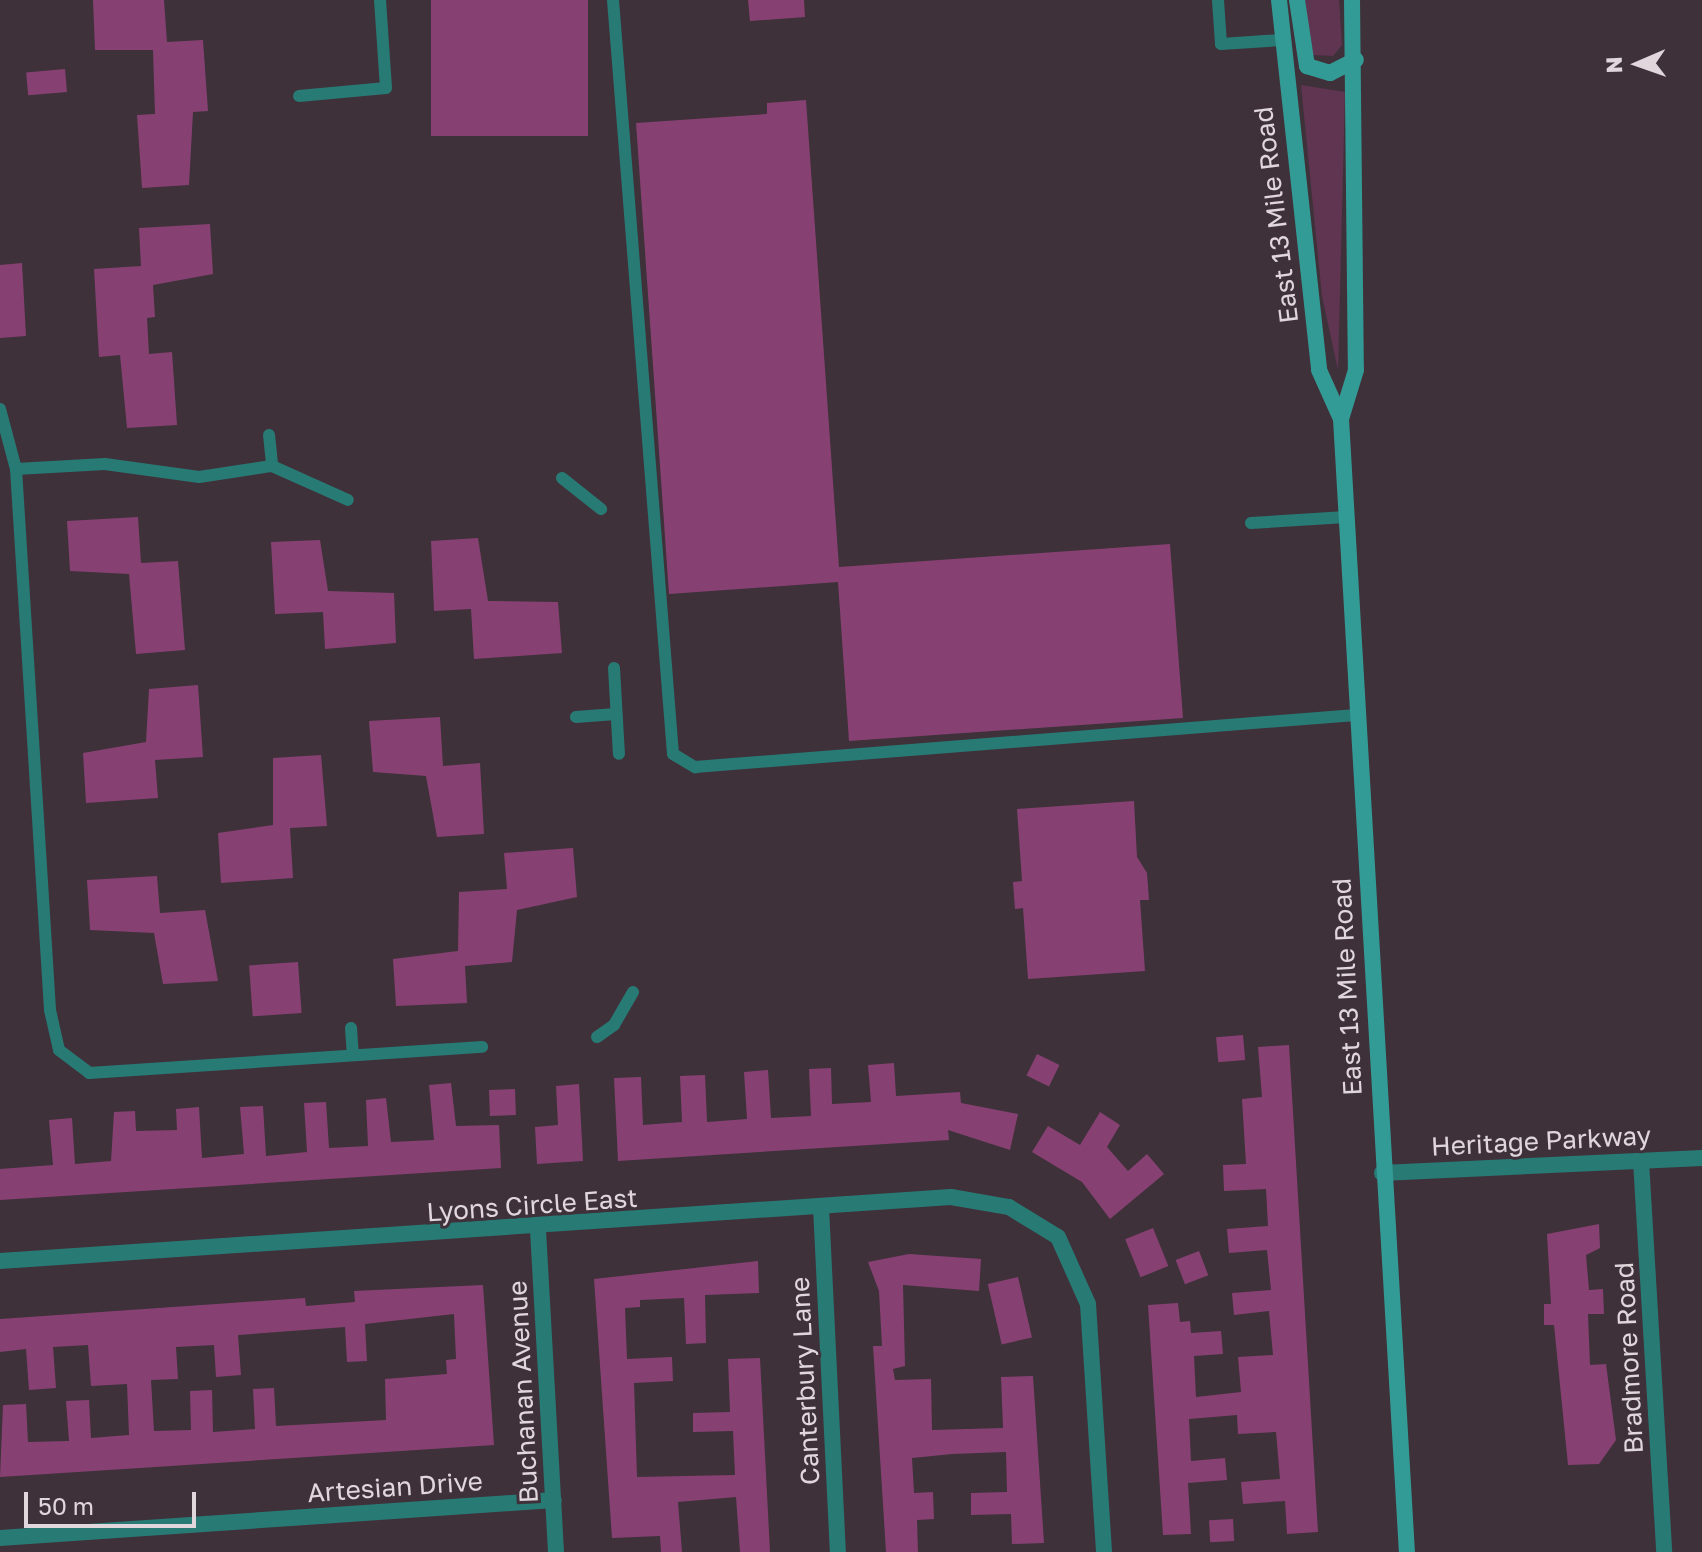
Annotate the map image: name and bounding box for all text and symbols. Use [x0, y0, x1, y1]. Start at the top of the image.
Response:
north arrow [1598, 24, 1678, 104]
text: N [1600, 56, 1627, 74]
street label: East 13 Mile Road [1247, 105, 1305, 325]
street label: East 13 Mile Road [1326, 877, 1368, 1097]
street label: Heritage Parkway [1430, 1120, 1652, 1162]
street label: Lyons Circle East [425, 1182, 639, 1228]
street label: Bradmore Road [1608, 1261, 1650, 1455]
street label: Canterbury Lane [784, 1276, 826, 1486]
street label: Buchanan Avenue [502, 1280, 544, 1504]
street label: Artesian Drive [306, 1465, 484, 1509]
scale bar [28, 1476, 200, 1526]
text: 50 m [38, 1491, 94, 1520]

